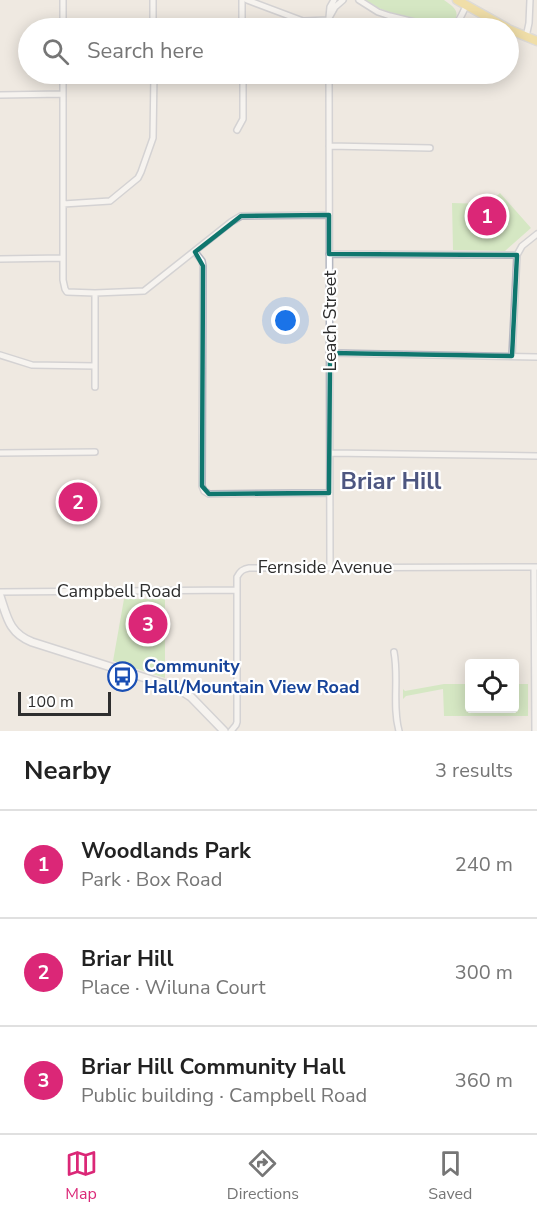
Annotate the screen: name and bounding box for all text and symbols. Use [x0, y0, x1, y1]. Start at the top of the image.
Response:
search box [18, 18, 519, 84]
icon: search [39, 35, 72, 68]
text: Search here [87, 36, 204, 66]
pin: 1 [468, 194, 506, 238]
street label: Leach Street [318, 270, 342, 372]
your location [271, 306, 300, 335]
district label: Briar Hill [340, 465, 442, 497]
pin: 2 [58, 480, 98, 524]
street label: Fernside Avenue [258, 555, 392, 579]
street label: Campbell Road [57, 579, 181, 603]
pin: 3 [128, 602, 168, 646]
place label: Community Hall/Mountain View Road [144, 654, 360, 699]
map controls [465, 659, 519, 713]
button: locate [465, 659, 519, 713]
bus stop icon: Community Hall/Mountain View Road [107, 660, 139, 692]
scale bar [18, 689, 111, 716]
text: 100 m [27, 691, 74, 713]
text: Nearby [24, 753, 111, 788]
text: 3 results [435, 757, 513, 784]
text: Woodlands Park [81, 836, 251, 866]
text: 1 [38, 851, 50, 878]
text: 240 m [455, 851, 513, 878]
text: Park · Box Road [81, 866, 222, 893]
text: Briar Hill [81, 944, 174, 974]
text: 2 [38, 959, 50, 986]
text: 300 m [455, 959, 513, 986]
text: Place · Wiluna Court [81, 974, 265, 1001]
text: Briar Hill Community Hall [81, 1052, 345, 1082]
text: 3 [38, 1067, 50, 1094]
text: 360 m [455, 1067, 513, 1094]
text: Public building · Campbell Road [81, 1082, 367, 1109]
tab: Map [65, 1147, 98, 1205]
tab: Directions [227, 1147, 299, 1205]
tab: Saved [428, 1147, 472, 1205]

